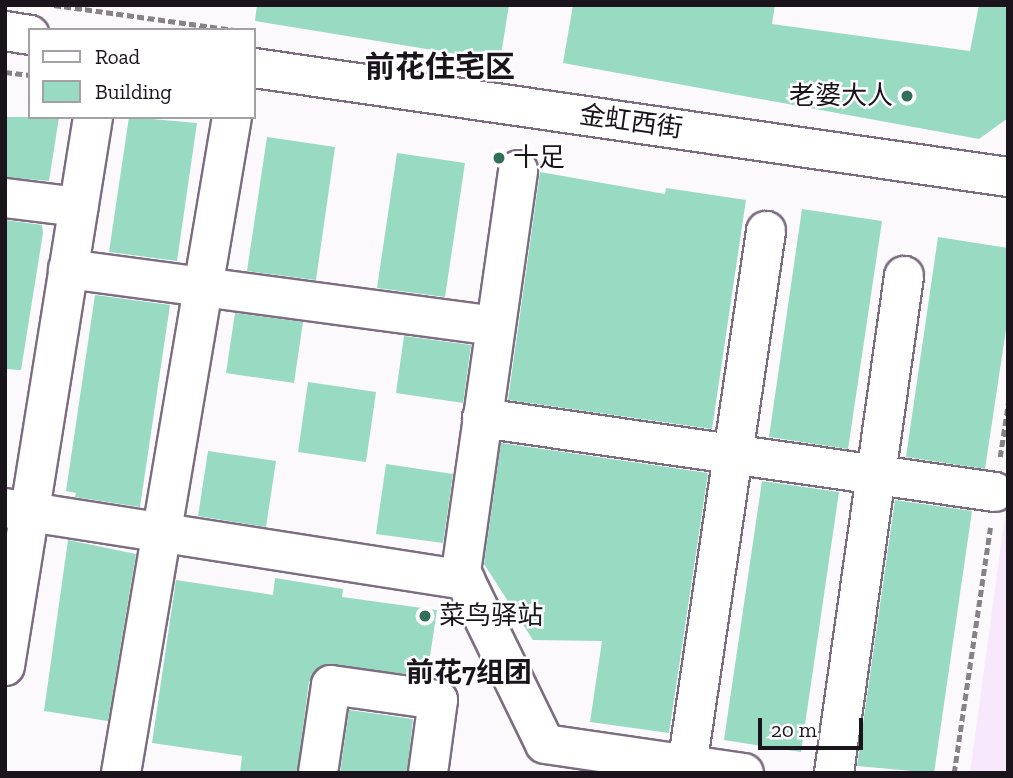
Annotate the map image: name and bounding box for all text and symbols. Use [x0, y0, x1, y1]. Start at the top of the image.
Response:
legend [28, 28, 256, 119]
text: Road [95, 44, 140, 69]
district label: 前花住宅区 [365, 49, 515, 85]
text: Building [95, 79, 172, 104]
place label: 老婆大人 [789, 80, 893, 112]
marker: 老婆大人 [899, 88, 915, 104]
street label: 金虹西街 [577, 99, 685, 145]
place label: 十足 [513, 142, 565, 174]
marker: 十足 [491, 150, 507, 166]
place label: 菜鸟驿站 [439, 600, 543, 632]
marker: 菜鸟驿站 [417, 608, 433, 624]
district label: 前花7组团 [406, 656, 532, 690]
scale bar [761, 704, 866, 748]
text: 20 m [771, 717, 817, 742]

